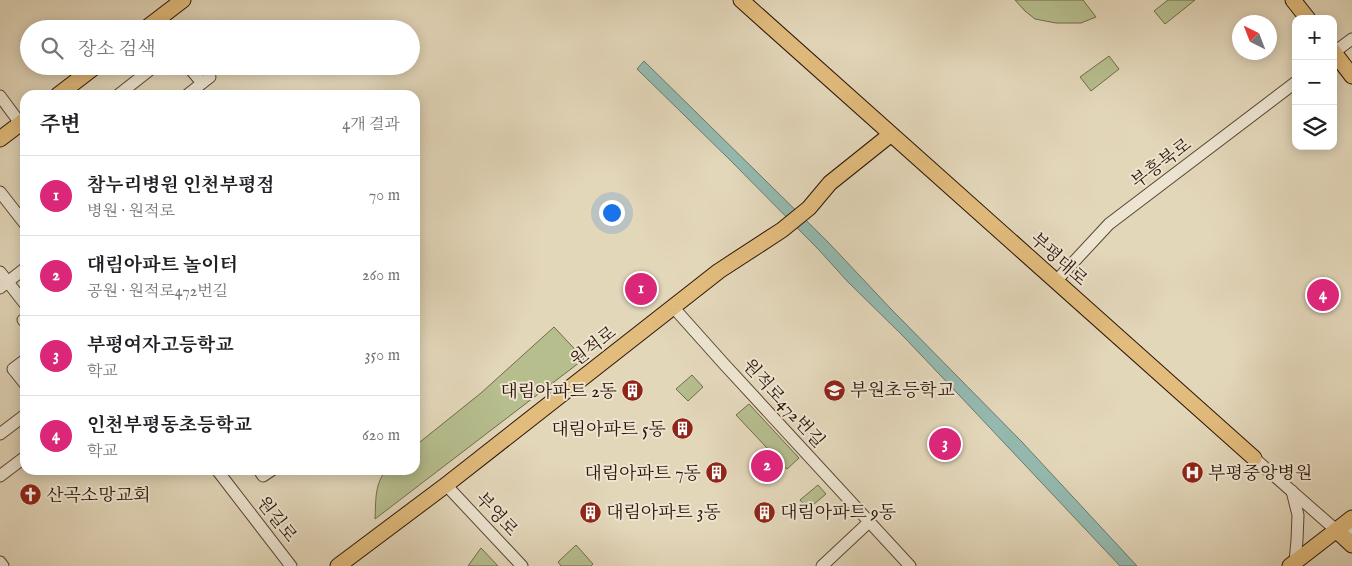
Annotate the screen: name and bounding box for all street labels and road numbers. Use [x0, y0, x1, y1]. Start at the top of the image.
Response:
street label: 부흥북로 [1127, 134, 1197, 194]
street label: 부평대로 [1024, 228, 1092, 292]
street label: 원적로 [566, 322, 622, 372]
street label: 원적로472번길 [737, 355, 829, 453]
street label: 부영로 [470, 488, 522, 542]
street label: 원길로 [251, 492, 301, 548]

